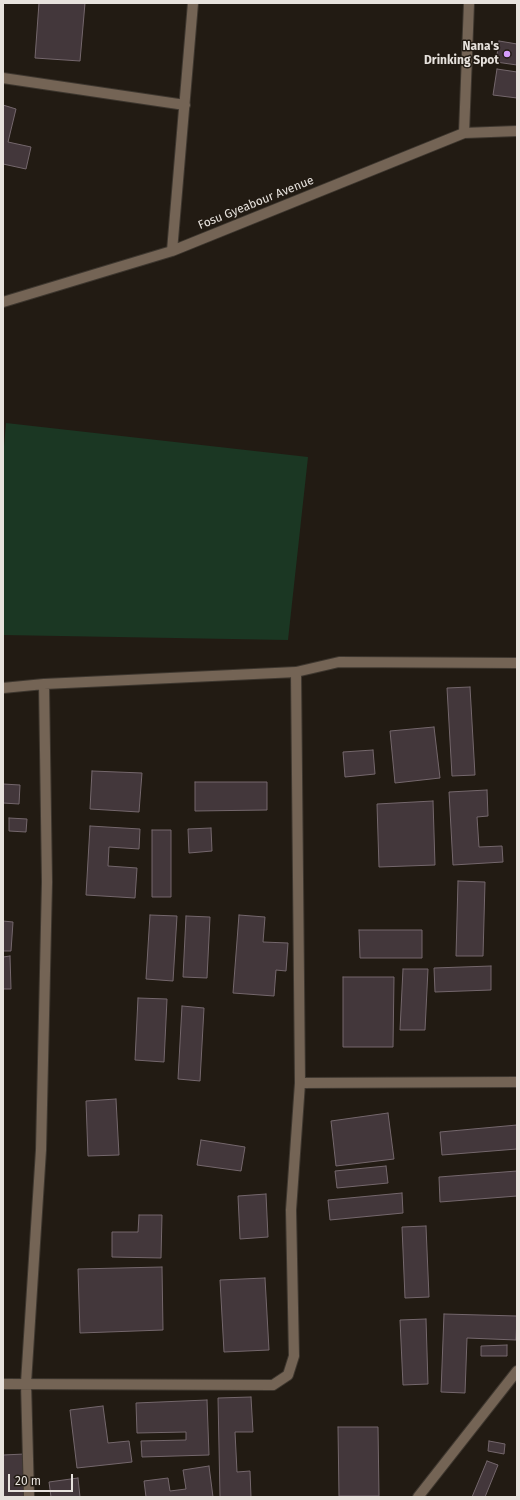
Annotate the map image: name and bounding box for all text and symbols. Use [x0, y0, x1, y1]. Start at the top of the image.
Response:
place label: Nana's Drinking Spot [424, 40, 499, 68]
marker: Nana's Drinking Spot [502, 49, 512, 59]
street label: Fosu Gyeabour Avenue [196, 173, 316, 233]
scale bar [10, 1466, 75, 1492]
text: 20 m [15, 1474, 41, 1488]

